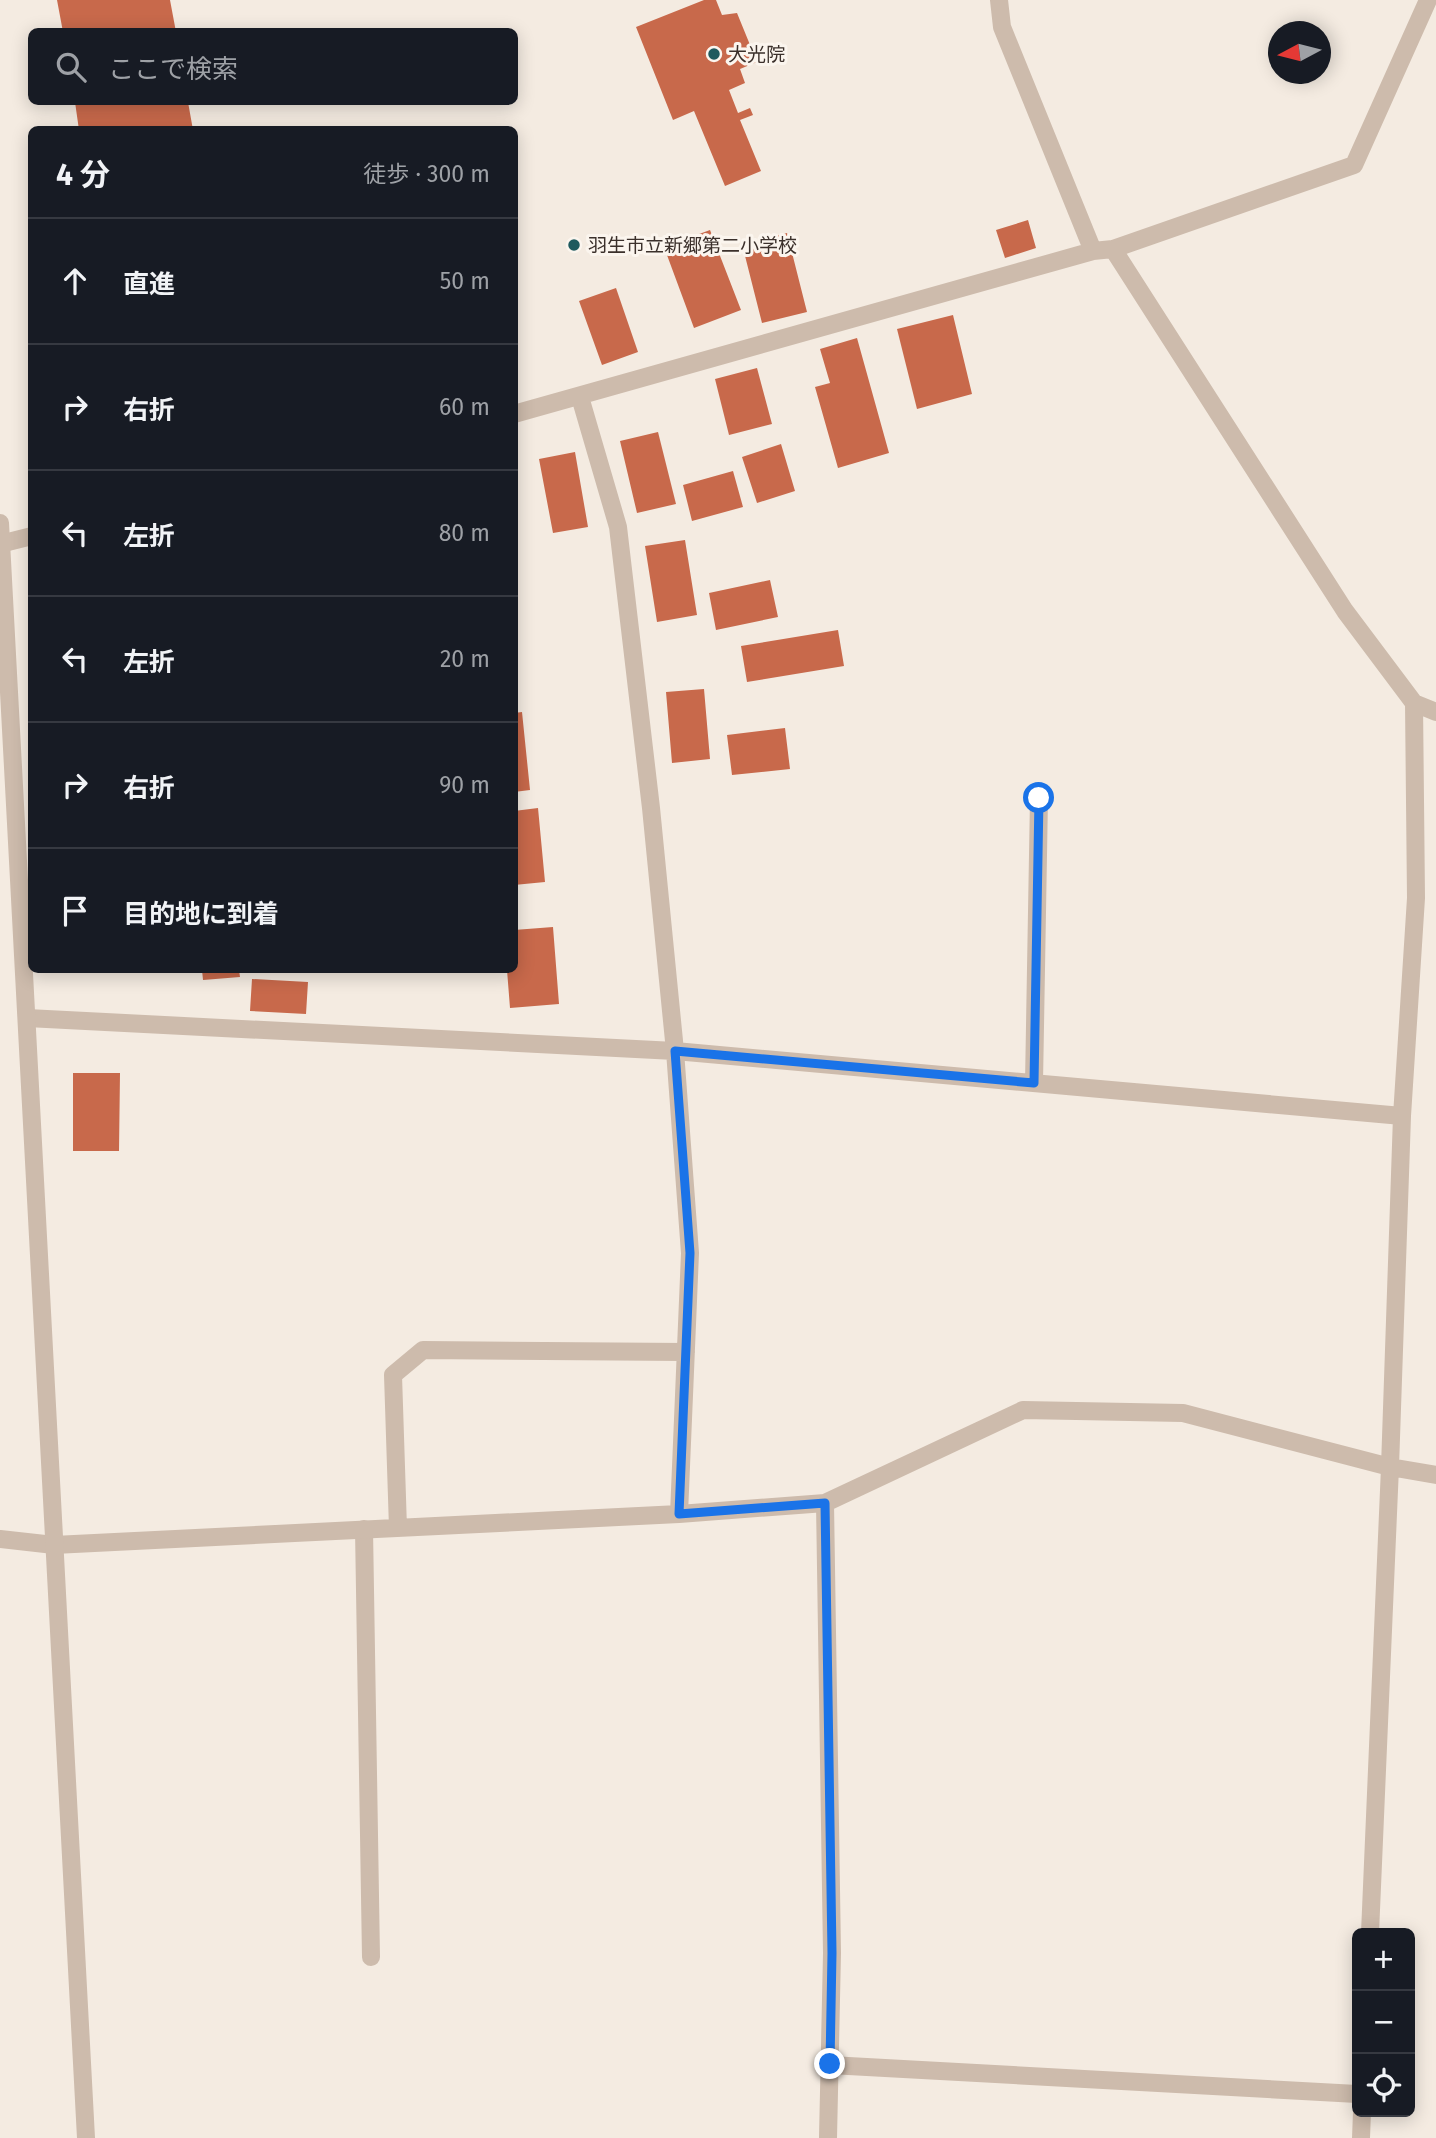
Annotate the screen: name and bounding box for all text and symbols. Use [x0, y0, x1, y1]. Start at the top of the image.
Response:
north arrow [1268, 21, 1331, 84]
search box [28, 28, 518, 105]
place label: 大光院 [728, 43, 785, 66]
marker: 大光院 [706, 46, 722, 62]
icon: search [52, 48, 90, 86]
text: ここで検索 [108, 54, 238, 85]
text: 4 分 [56, 157, 110, 193]
text: 徒歩 · 300 m [363, 160, 490, 188]
place label: 羽生市立新郷第二小学校 [588, 234, 797, 257]
marker: 羽生市立新郷第二小学校 [566, 237, 582, 253]
icon: ahead [56, 262, 94, 300]
text: 50 m [440, 267, 490, 295]
text: 直進 [123, 269, 175, 300]
icon: right [56, 388, 94, 426]
text: 60 m [439, 393, 490, 421]
text: 右折 [123, 395, 175, 426]
icon: left [56, 514, 94, 552]
text: 80 m [439, 519, 490, 547]
text: 左折 [123, 521, 175, 552]
icon: left [56, 640, 94, 678]
text: 20 m [440, 645, 490, 673]
text: 左折 [123, 647, 175, 678]
icon: right [56, 766, 94, 804]
text: 90 m [439, 771, 490, 799]
text: 右折 [123, 773, 175, 804]
route start [1023, 782, 1054, 813]
icon: arrive [56, 892, 94, 930]
text: 目的地に到着 [123, 899, 279, 930]
map controls [1352, 1928, 1415, 2117]
button: + [1352, 1928, 1415, 1991]
button: − [1352, 1991, 1415, 2054]
route end [814, 2048, 845, 2079]
button: locate [1352, 2054, 1415, 2117]

